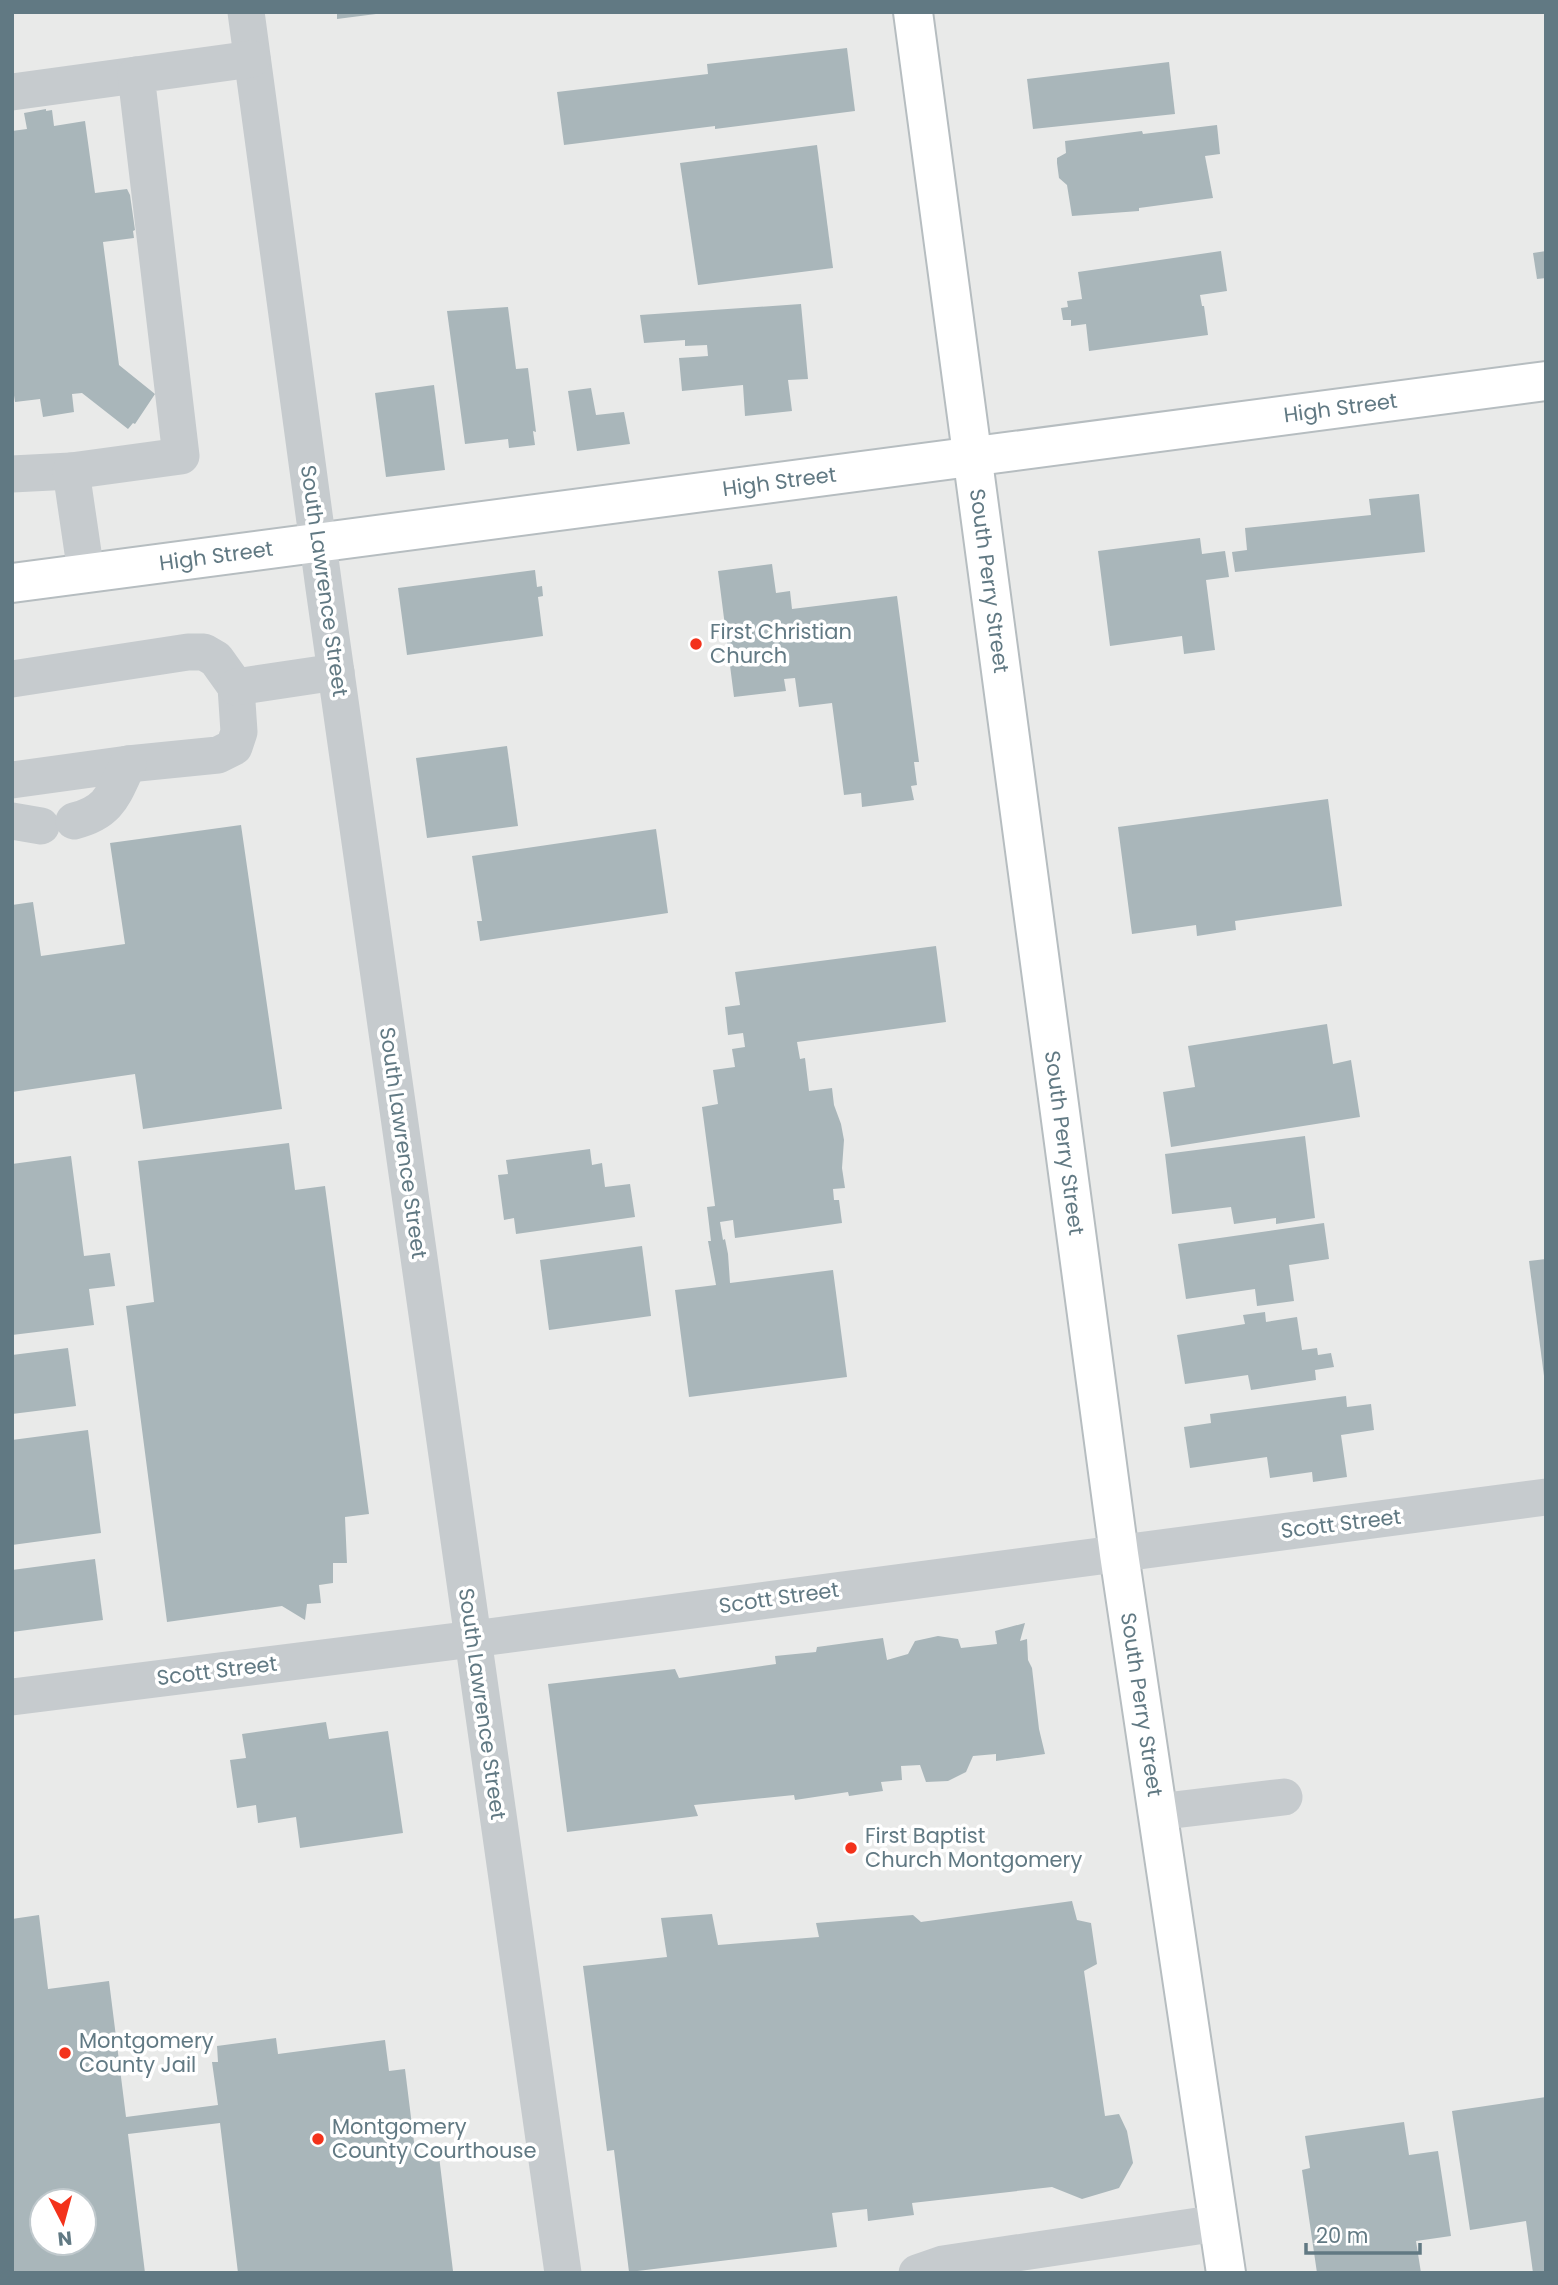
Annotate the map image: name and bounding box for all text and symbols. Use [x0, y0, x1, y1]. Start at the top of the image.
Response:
street label: High Street [1282, 386, 1399, 429]
street label: High Street [721, 460, 838, 503]
street label: South Lawrence Street [294, 463, 355, 699]
street label: South Perry Street [963, 487, 1016, 675]
street label: High Street [158, 534, 275, 577]
place label: First Christian Church [710, 617, 852, 670]
marker: First Christian Church [688, 636, 704, 652]
street label: South Lawrence Street [373, 1025, 434, 1261]
street label: South Perry Street [1038, 1049, 1091, 1237]
street label: Scott Street [1279, 1502, 1403, 1545]
street label: Scott Street [717, 1575, 841, 1620]
street label: South Lawrence Street [452, 1586, 513, 1822]
street label: South Perry Street [1114, 1611, 1170, 1799]
street label: Scott Street [155, 1649, 279, 1692]
place label: First Baptist Church Montgomery [865, 1821, 1082, 1874]
marker: First Baptist Church Montgomery [843, 1840, 859, 1856]
place label: Montgomery County Jail [79, 2026, 214, 2079]
marker: Montgomery County Jail [57, 2045, 73, 2061]
place label: Montgomery County Courthouse [332, 2112, 536, 2165]
marker: Montgomery County Courthouse [310, 2131, 326, 2147]
north arrow [28, 2187, 98, 2257]
scale bar [1306, 2212, 1420, 2256]
text: 20 m [1316, 2221, 1369, 2250]
text: N [56, 2224, 73, 2253]

